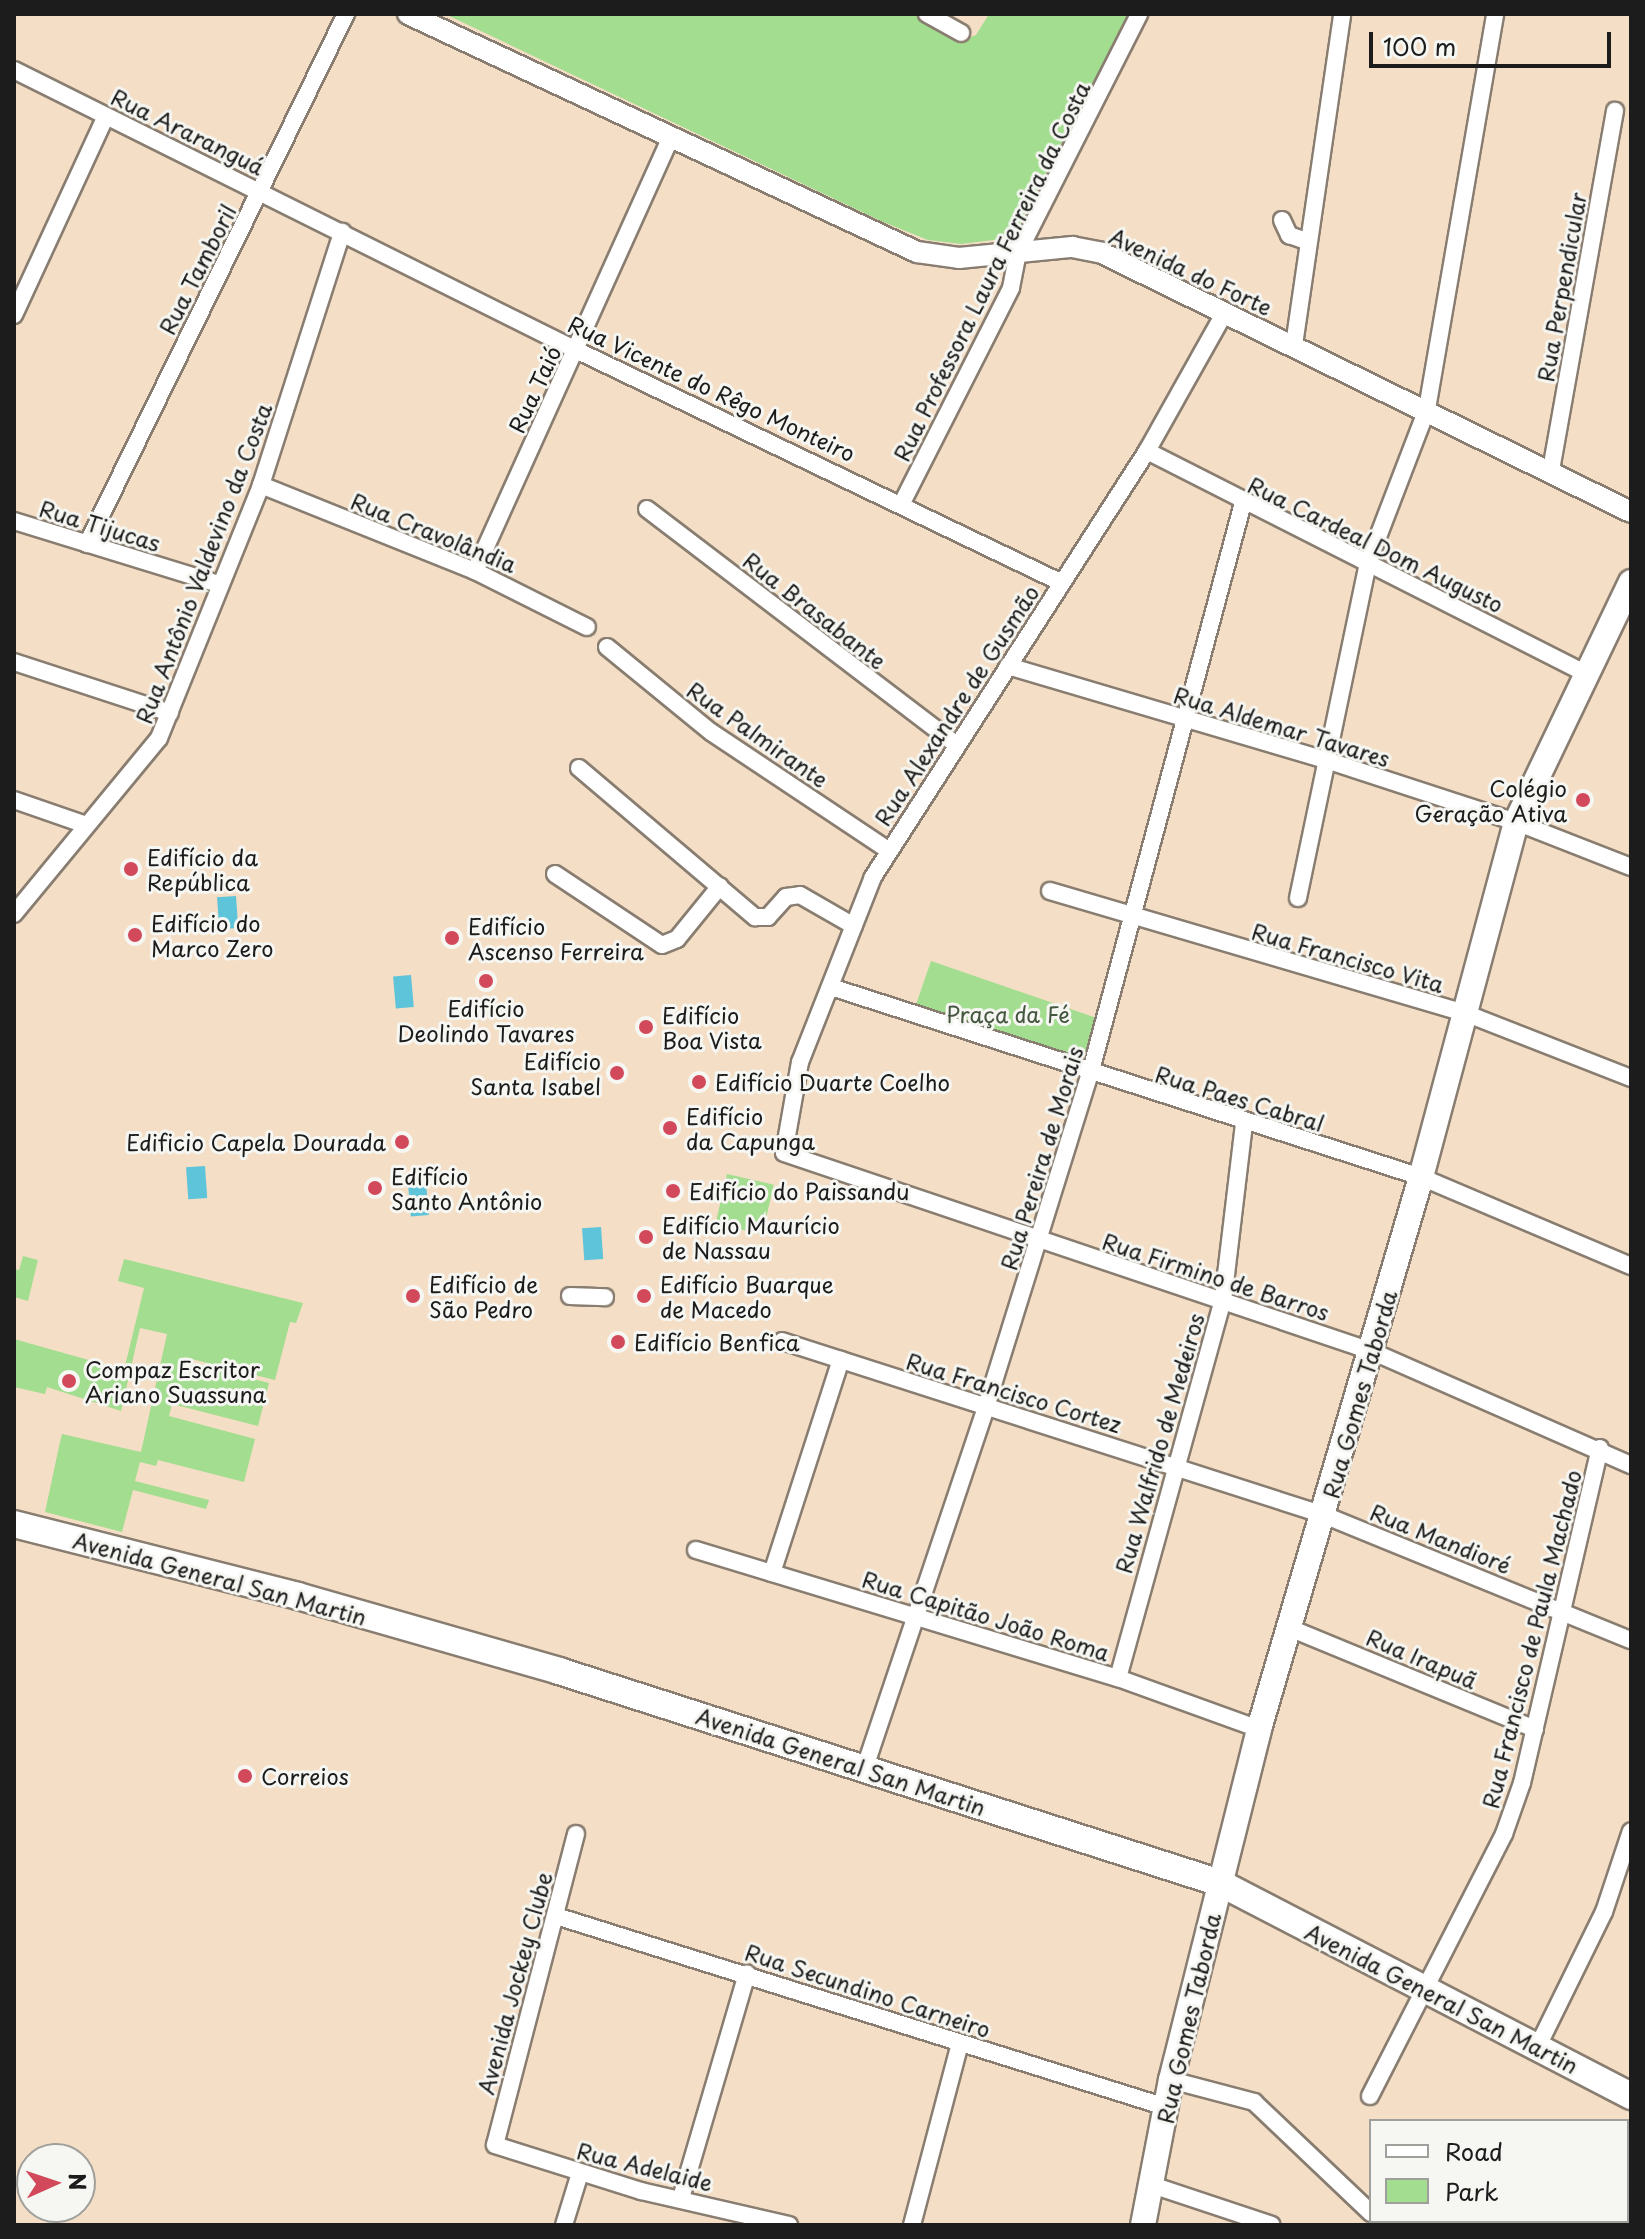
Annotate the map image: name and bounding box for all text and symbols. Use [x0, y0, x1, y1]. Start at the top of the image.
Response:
scale bar [1373, 16, 1615, 66]
text: 100 m [1383, 28, 1456, 64]
street label: Rua Professora Laura Ferreira da Costa [887, 76, 1095, 466]
street label: Rua Araranguá [107, 82, 269, 180]
street label: Rua Perpendicular [1531, 190, 1591, 384]
street label: Rua Tamboril [153, 199, 241, 339]
street label: Avenida do Forte [1105, 221, 1277, 321]
street label: Rua Vicente do Rêgo Monteiro [562, 308, 862, 468]
street label: Rua Taió [502, 341, 566, 437]
street label: Rua Antônio Valdevino da Costa [130, 399, 276, 727]
street label: Rua Cardeal Dom Augusto [1244, 470, 1508, 618]
street label: Rua Cravolândia [346, 486, 522, 578]
street label: Rua Tijucas [36, 494, 164, 556]
street label: Rua Brasabante [739, 546, 891, 674]
street label: Rua Alexandre de Gusmão [869, 580, 1043, 830]
street label: Rua Palmirante [682, 675, 834, 793]
street label: Rua Aldemar Tavares [1170, 680, 1394, 772]
place label: Colégio Geração Ativa [1415, 774, 1567, 826]
marker: Colégio Geração Ativa [1574, 791, 1592, 809]
place label: Edifício da República [147, 843, 257, 894]
marker: Edifício da República [122, 860, 140, 878]
place label: Edifício do Marco Zero [151, 909, 274, 960]
place label: Edifício Ascenso Ferreira [468, 912, 645, 964]
street label: Rua Francisco Vita [1248, 917, 1448, 997]
marker: Edifício do Marco Zero [126, 926, 144, 944]
marker: Edifício Ascenso Ferreira [443, 929, 461, 947]
marker: Edifício Deolindo Tavares [477, 972, 495, 990]
place label: Edifício Deolindo Tavares [397, 994, 575, 1046]
place label: Edifício Boa Vista [662, 1001, 763, 1052]
park label: Praça da Fé [945, 1001, 1071, 1027]
marker: Edifício Boa Vista [637, 1018, 655, 1036]
street label: Rua Pereira de Morais [994, 1042, 1088, 1274]
place label: Edifício Santa Isabel [469, 1047, 601, 1098]
street label: Rua Paes Cabral [1152, 1060, 1328, 1136]
marker: Edifício Santa Isabel [608, 1064, 626, 1082]
place label: Edifício Duarte Coelho [715, 1069, 952, 1095]
marker: Edifício Duarte Coelho [690, 1073, 708, 1091]
place label: Edifício da Capunga [686, 1102, 814, 1154]
marker: Edifício da Capunga [661, 1119, 679, 1137]
place label: Edificio Capela Dourada [127, 1129, 386, 1155]
marker: Edificio Capela Dourada [393, 1133, 411, 1151]
place label: Edifício Santo Antônio [391, 1162, 543, 1214]
place label: Edifício do Paissandu [689, 1178, 910, 1204]
marker: Edifício Santo Antônio [366, 1179, 384, 1197]
marker: Edifício do Paissandu [664, 1182, 682, 1200]
place label: Edifício Maurício de Nassau [662, 1211, 839, 1262]
street label: Rua Firmino de Barros [1099, 1227, 1333, 1325]
marker: Edifício Maurício de Nassau [637, 1228, 655, 1246]
place label: Edifício de São Pedro [429, 1270, 538, 1322]
place label: Edifício Buarque de Macedo [660, 1270, 834, 1322]
street label: Rua Gomes Taborda [1316, 1286, 1402, 1502]
marker: Edifício de São Pedro [404, 1287, 422, 1305]
marker: Edifício Buarque de Macedo [635, 1287, 653, 1305]
street label: Rua Walfrido de Medeiros [1109, 1308, 1209, 1578]
place label: Edifício Benfica [634, 1329, 799, 1355]
marker: Edifício Benfica [609, 1333, 627, 1351]
street label: Rua Francisco Cortez [902, 1346, 1126, 1438]
place label: Compaz Escritor Ariano Suassuna [85, 1355, 266, 1406]
marker: Compaz Escritor Ariano Suassuna [60, 1372, 78, 1390]
street label: Rua Francisco de Paula Machado [1476, 1466, 1586, 1812]
street label: Rua Mandioré [1367, 1498, 1515, 1578]
street label: Avenida General San Martin [70, 1526, 370, 1630]
street label: Rua Capitão João Roma [858, 1565, 1114, 1665]
street label: Rua Irapuã [1362, 1623, 1482, 1693]
street label: Avenida General San Martin [693, 1702, 989, 1820]
place label: Correios [261, 1763, 349, 1789]
marker: Correios [236, 1767, 254, 1785]
street label: Avenida Jockey Clube [471, 1868, 557, 2098]
street label: Rua Gomes Taborda [1151, 1909, 1225, 2127]
street label: Avenida General San Martin [1301, 1917, 1583, 2079]
street label: Rua Secundino Carneiro [742, 1938, 994, 2042]
legend [1369, 2119, 1629, 2223]
text: Road [1445, 2133, 1503, 2169]
street label: Rua Adelaide [575, 2136, 715, 2196]
north arrow [16, 2143, 96, 2223]
text: N [62, 2172, 95, 2191]
text: Park [1445, 2173, 1499, 2209]

